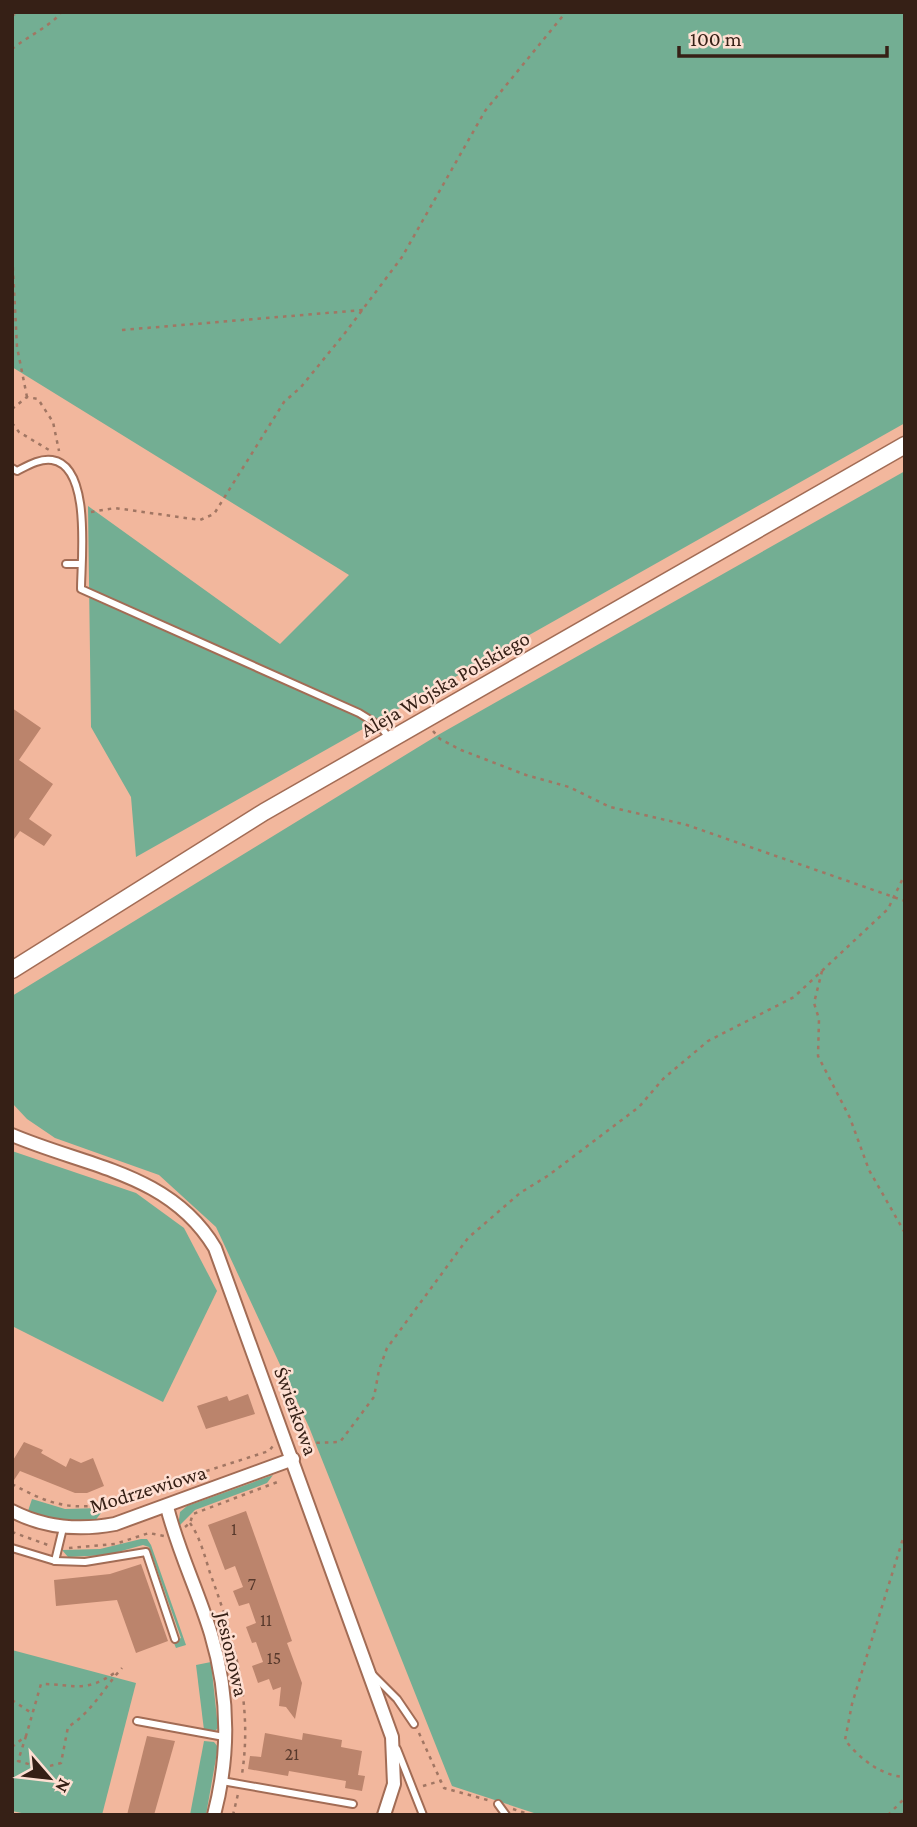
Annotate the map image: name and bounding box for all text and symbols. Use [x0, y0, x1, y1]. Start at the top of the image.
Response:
scale bar [679, 14, 887, 58]
text: 100 m [690, 27, 742, 51]
street label: Aleja Wojska Polskiego [356, 626, 534, 742]
street label: Świerkowa [269, 1363, 323, 1459]
street label: Modrzewiowa [87, 1460, 210, 1518]
house number: 1 [231, 1519, 237, 1539]
house number: 7 [248, 1574, 256, 1594]
street label: Jesionowa [210, 1607, 253, 1699]
house number: 11 [260, 1610, 272, 1630]
house number: 15 [267, 1648, 281, 1668]
north arrow [14, 1743, 84, 1813]
house number: 21 [285, 1744, 299, 1764]
text: N [51, 1775, 76, 1796]

